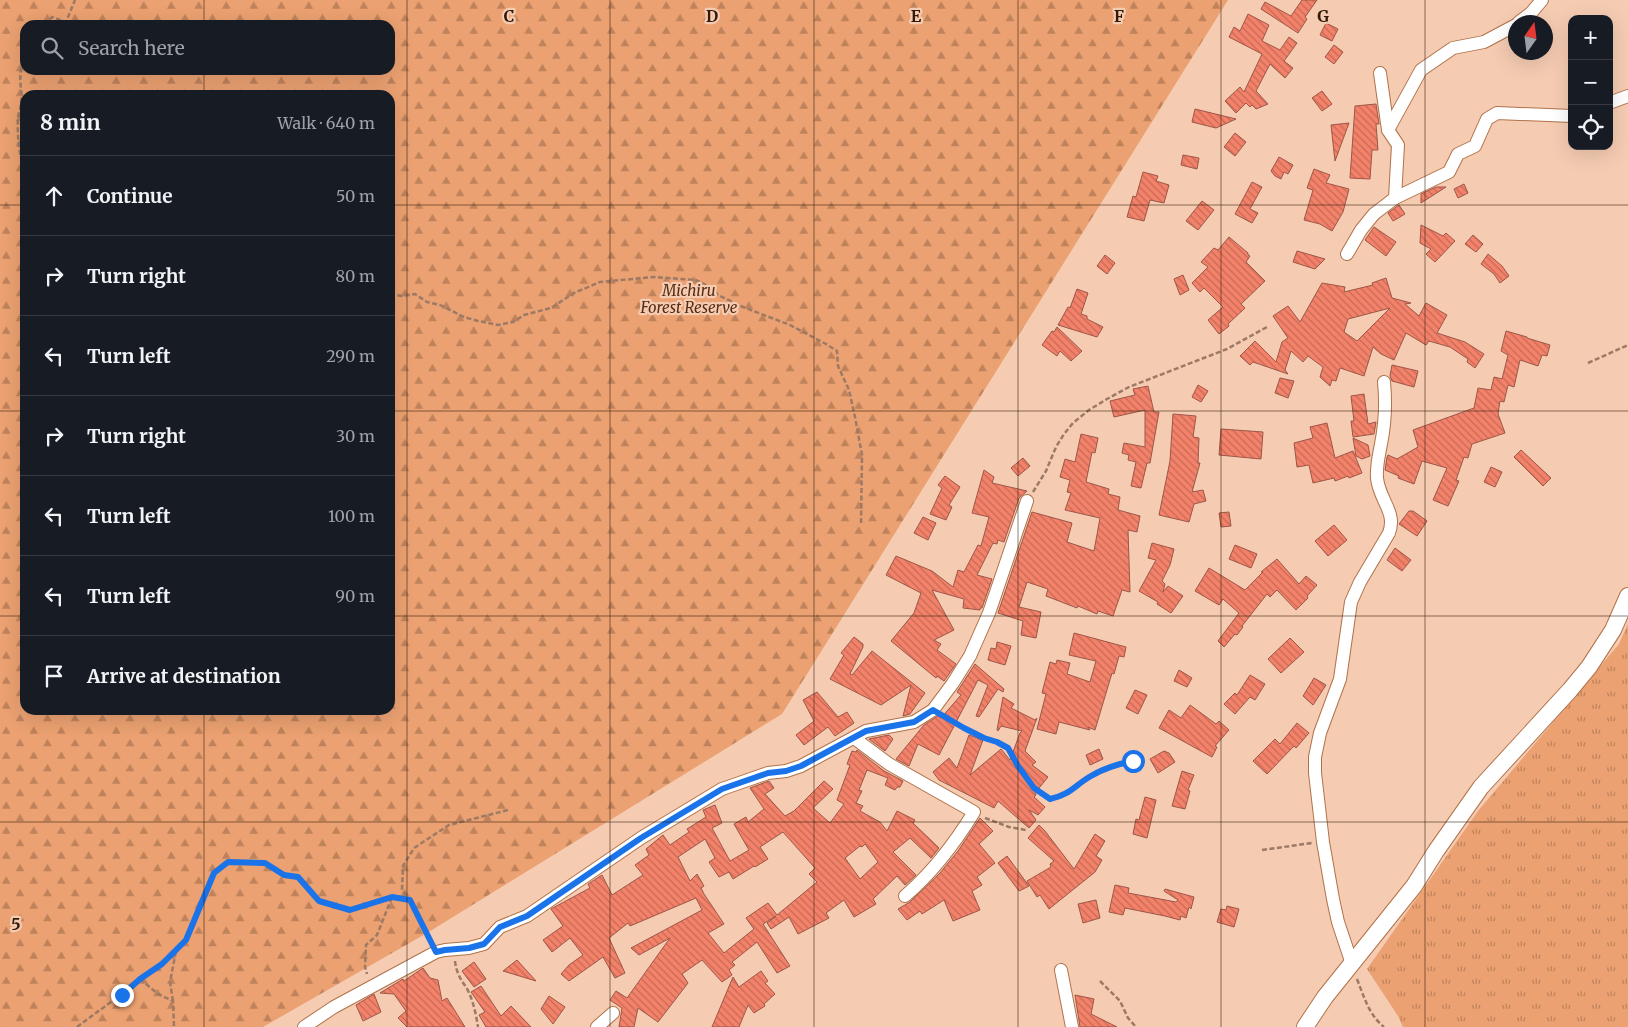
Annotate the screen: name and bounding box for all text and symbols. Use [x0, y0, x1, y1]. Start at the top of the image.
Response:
text: C [504, 6, 514, 26]
text: D [706, 6, 718, 26]
text: E [911, 6, 922, 26]
text: F [1114, 6, 1124, 26]
text: G [1317, 6, 1329, 26]
north arrow [1508, 15, 1553, 60]
map controls [1568, 15, 1613, 150]
button: + [1568, 15, 1613, 60]
search box [20, 20, 395, 75]
icon: search [38, 34, 66, 62]
text: Search here [78, 36, 185, 60]
button: − [1568, 60, 1613, 105]
button: locate [1568, 105, 1613, 150]
text: 8 min [40, 109, 101, 136]
text: Walk · 640 m [277, 113, 375, 133]
icon: ahead [40, 182, 68, 210]
text: Continue [87, 184, 173, 208]
text: 50 m [336, 186, 375, 206]
icon: right [40, 262, 68, 290]
text: Turn right [87, 264, 186, 288]
text: 80 m [336, 266, 375, 286]
park label: Michiru Forest Reserve [639, 281, 738, 317]
icon: left [40, 342, 68, 370]
text: Turn left [87, 344, 171, 368]
text: 290 m [326, 346, 375, 366]
icon: right [40, 422, 68, 450]
text: Turn right [87, 424, 186, 448]
text: 30 m [336, 426, 375, 446]
icon: left [40, 502, 68, 530]
text: Turn left [87, 504, 171, 528]
text: 100 m [328, 506, 375, 526]
icon: left [40, 582, 68, 610]
text: Turn left [87, 584, 171, 608]
text: 90 m [335, 586, 375, 606]
icon: arrive [40, 662, 68, 690]
text: Arrive at destination [87, 664, 281, 688]
route start [1122, 750, 1145, 773]
text: 5 [11, 914, 21, 934]
route end [111, 984, 134, 1007]

